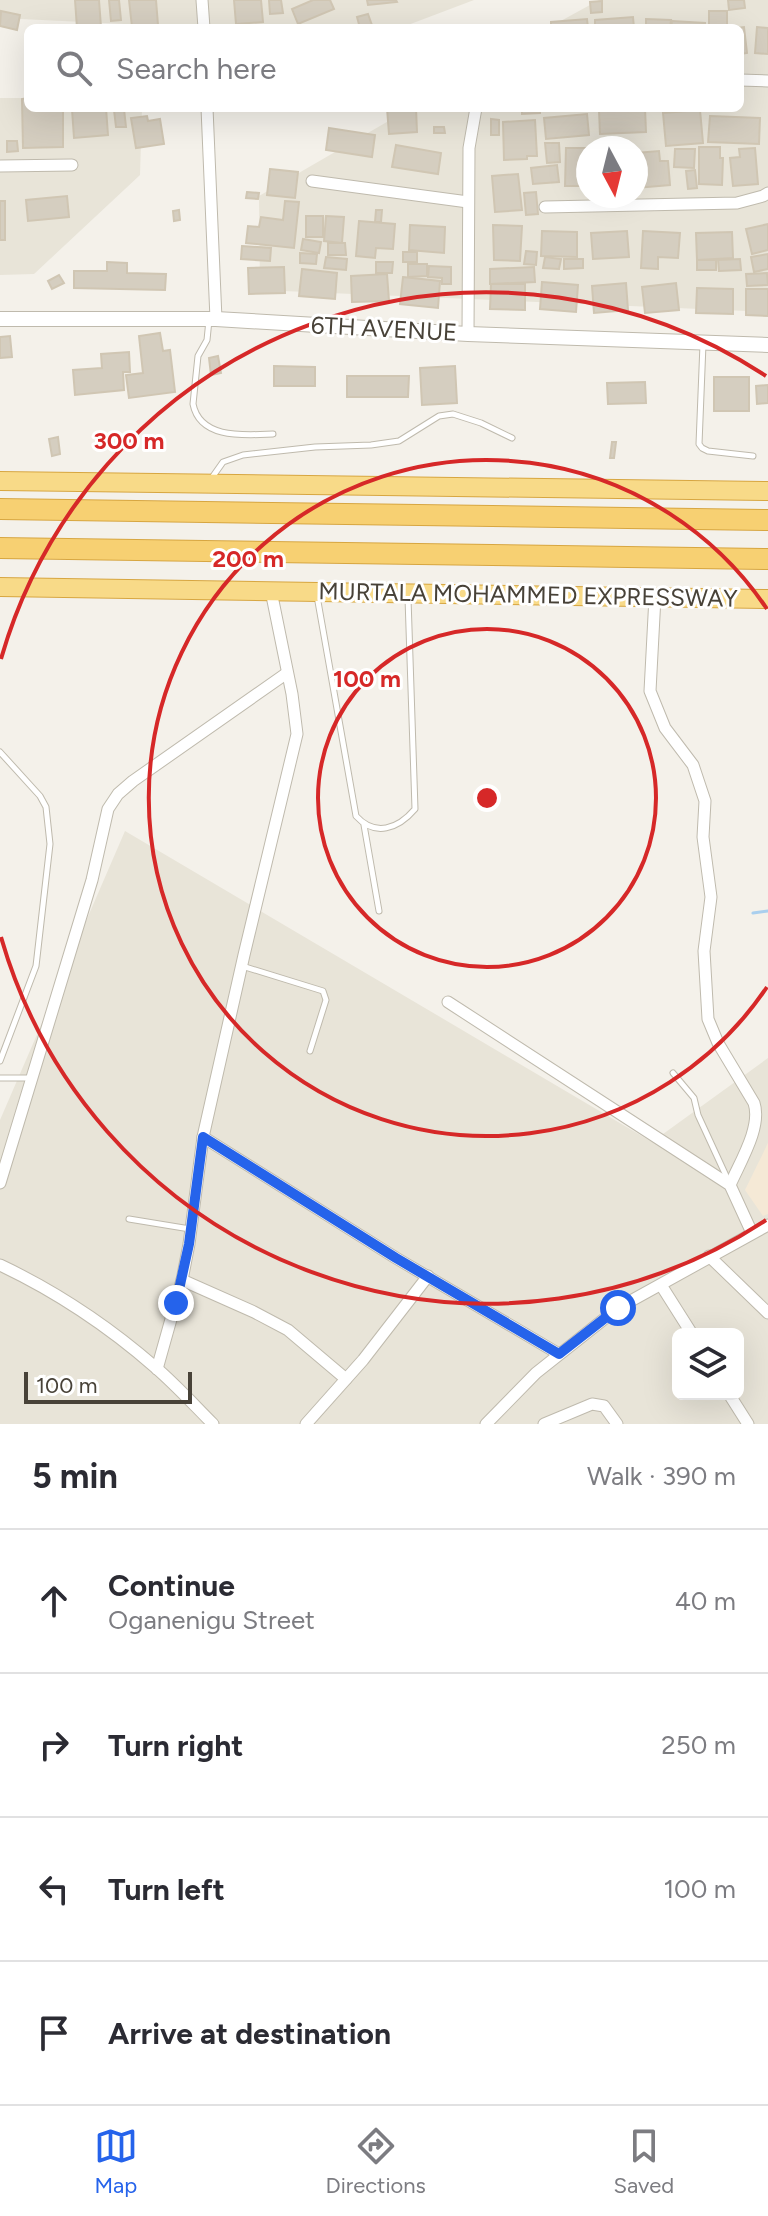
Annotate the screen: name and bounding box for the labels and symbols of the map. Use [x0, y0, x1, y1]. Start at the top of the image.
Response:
north arrow [576, 136, 648, 208]
street label: 6TH AVENUE [310, 310, 458, 347]
text: 300 m [93, 426, 165, 455]
text: 200 m [212, 544, 284, 573]
street label: MURTALA MOHAMMED EXPRESSWAY [318, 576, 738, 613]
text: 100 m [333, 664, 401, 693]
centre of rings [473, 784, 501, 812]
route end [158, 1285, 194, 1321]
route start [600, 1290, 636, 1326]
scale bar [24, 1368, 192, 1404]

